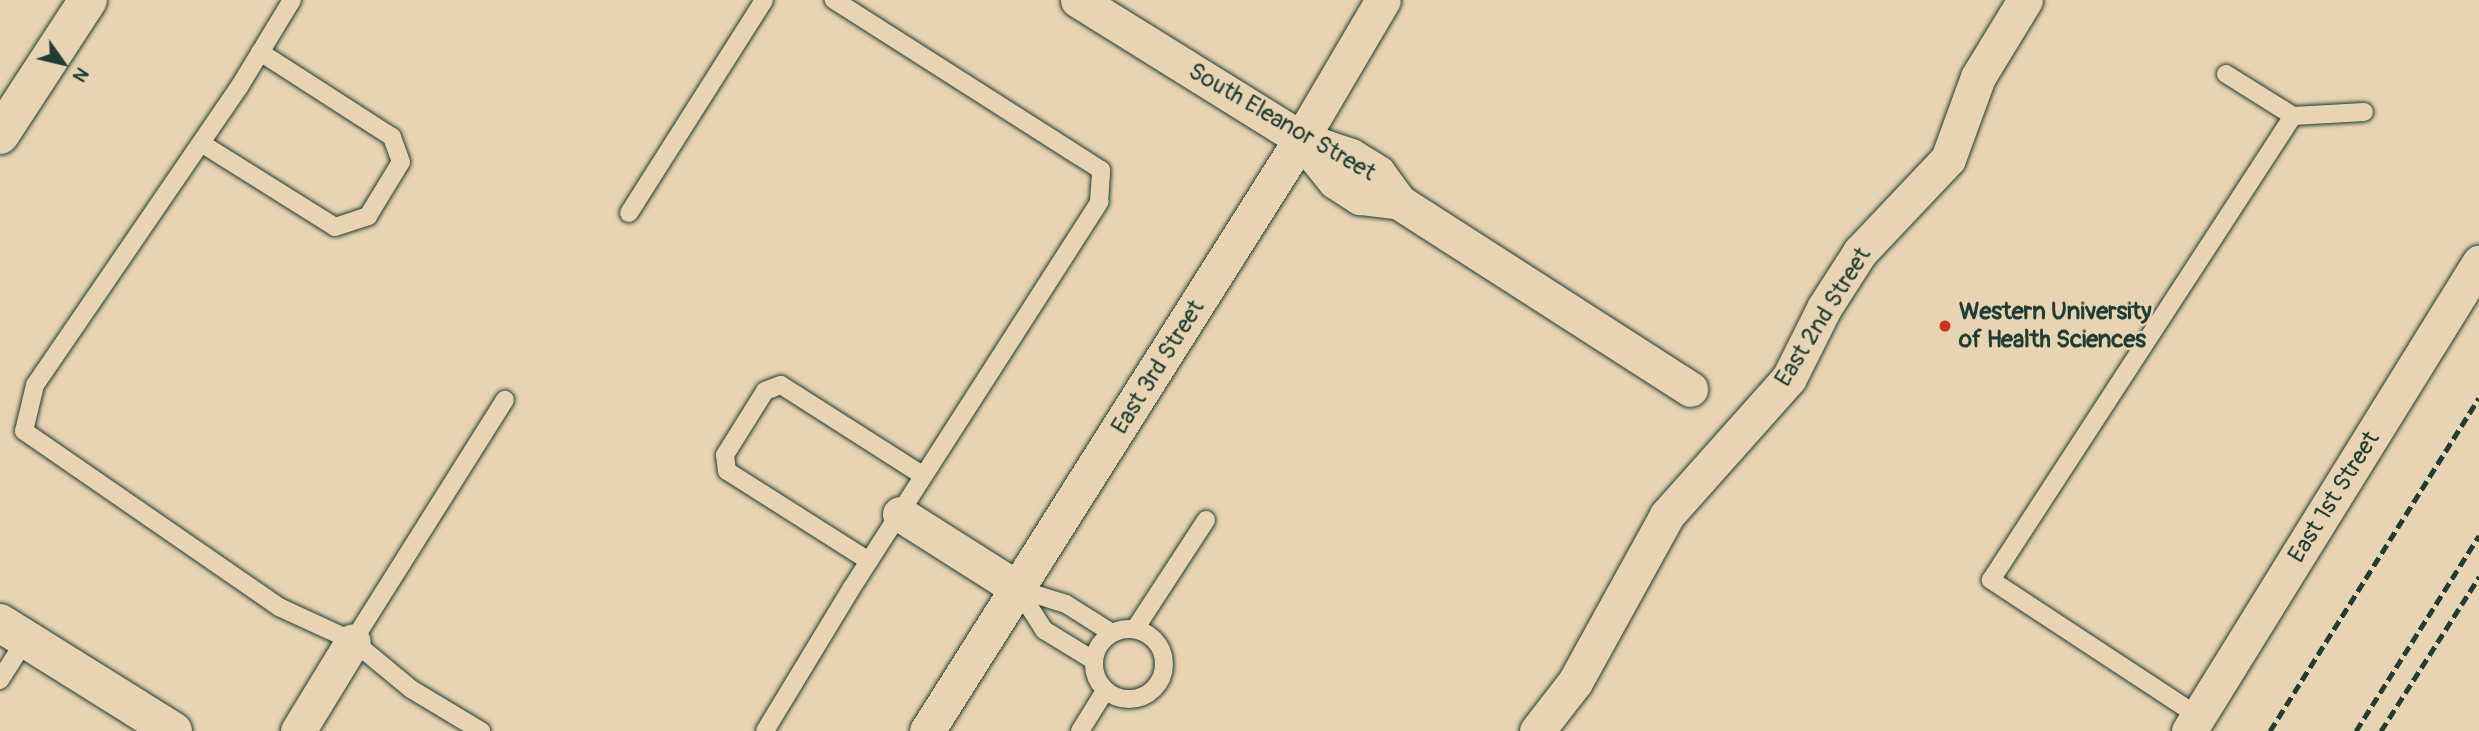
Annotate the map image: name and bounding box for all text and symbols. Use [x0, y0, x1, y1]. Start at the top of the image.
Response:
north arrow [28, 28, 98, 98]
street label: South Eleanor Street [1183, 57, 1381, 187]
text: N [67, 63, 94, 87]
street label: East 2nd Street [1769, 242, 1877, 392]
street label: East 3rd Street [1105, 295, 1211, 439]
place label: Western University of Health Sciences [1959, 298, 2152, 354]
marker: Western University of Health Sciences [1937, 318, 1953, 334]
street label: East 1st Street [2282, 426, 2386, 568]

